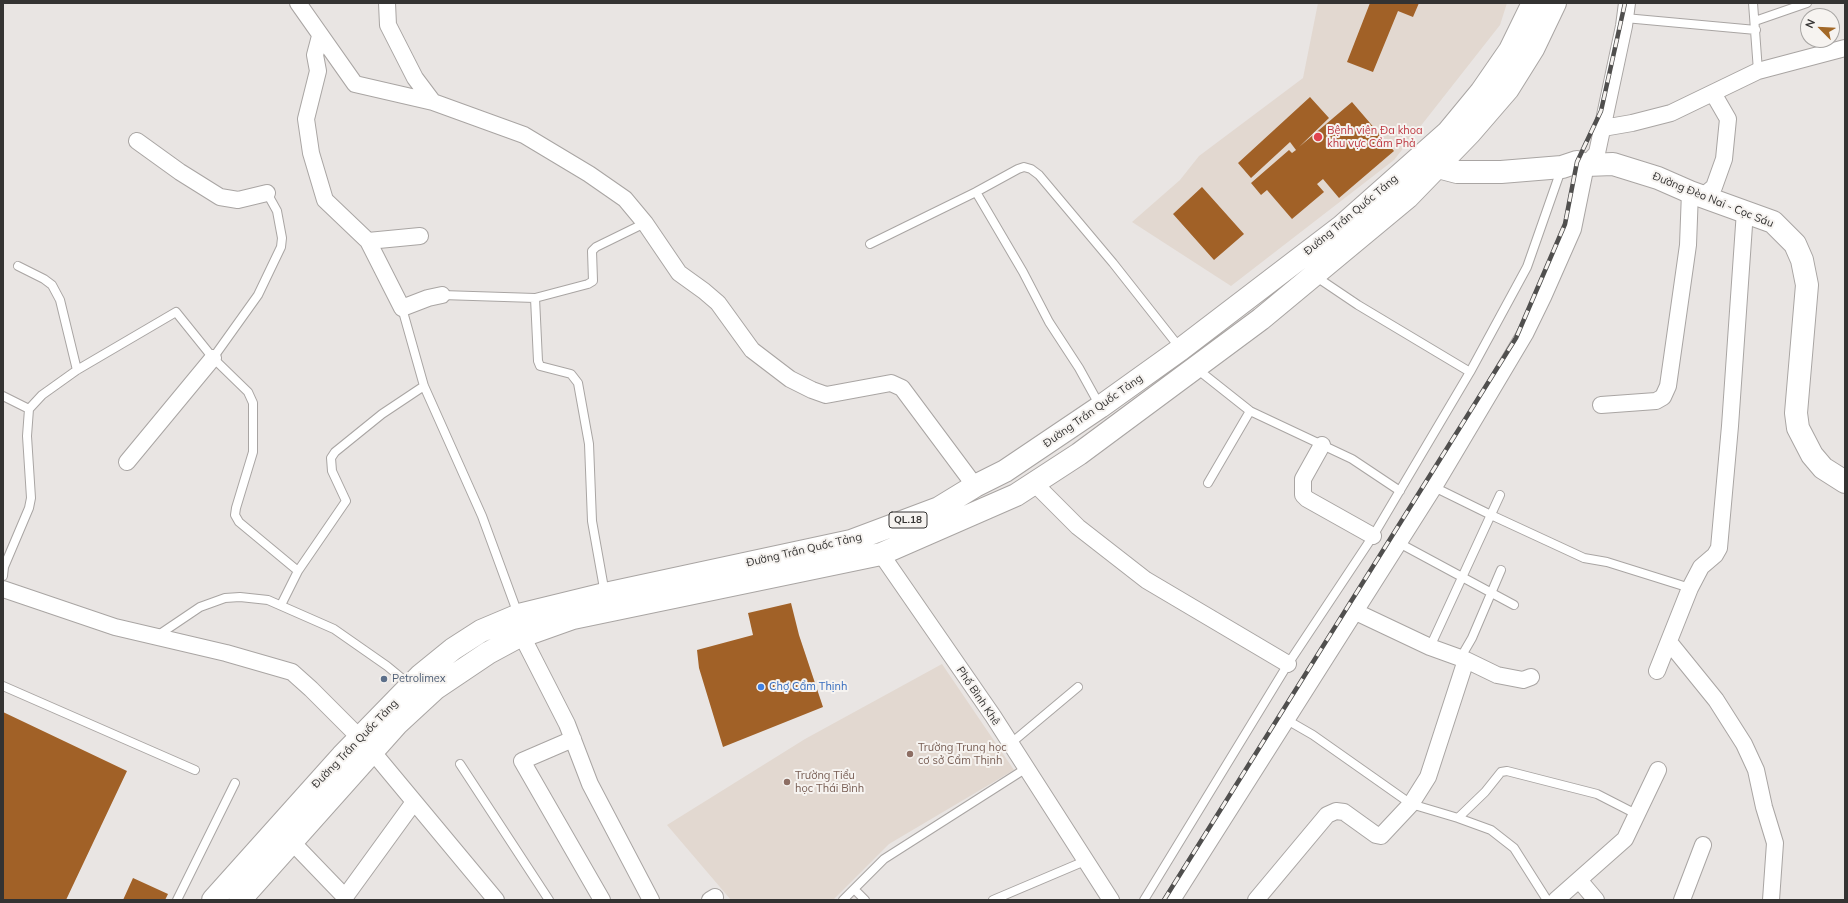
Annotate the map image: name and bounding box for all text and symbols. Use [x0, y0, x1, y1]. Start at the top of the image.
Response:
north arrow [1800, 8, 1840, 48]
text: N [1802, 17, 1818, 30]
place label: Bệnh viện Đa khoa khu vực Cẩm Phả [1327, 124, 1423, 150]
marker: Bệnh viện Đa khoa khu vực Cẩm Phả [1312, 131, 1324, 143]
street label: Đường Đèo Nai - Cọc Sáu [1650, 170, 1776, 230]
street label: Đường Trần Quốc Tảng [1301, 172, 1401, 258]
street label: Đường Trần Quốc Tảng [1041, 372, 1145, 450]
road number: QL.18 [889, 512, 927, 528]
street label: Đường Trần Quốc Tảng [745, 530, 863, 570]
street label: Phố Bình Khê [954, 664, 1002, 728]
place label: Petrolimex [392, 672, 446, 686]
marker: Petrolimex [379, 674, 389, 684]
place label: Chợ Cẩm Thịnh [769, 680, 847, 694]
marker: Chợ Cẩm Thịnh [756, 682, 766, 692]
street label: Đường Trần Quốc Tảng [309, 697, 401, 791]
place label: Trường Trung học cơ sở Cẩm Thịnh [918, 741, 1007, 767]
marker: Trường Trung học cơ sở Cẩm Thịnh [905, 749, 915, 759]
place label: Trường Tiểu học Thái Bình [795, 769, 864, 795]
marker: Trường Tiểu học Thái Bình [782, 777, 792, 787]

